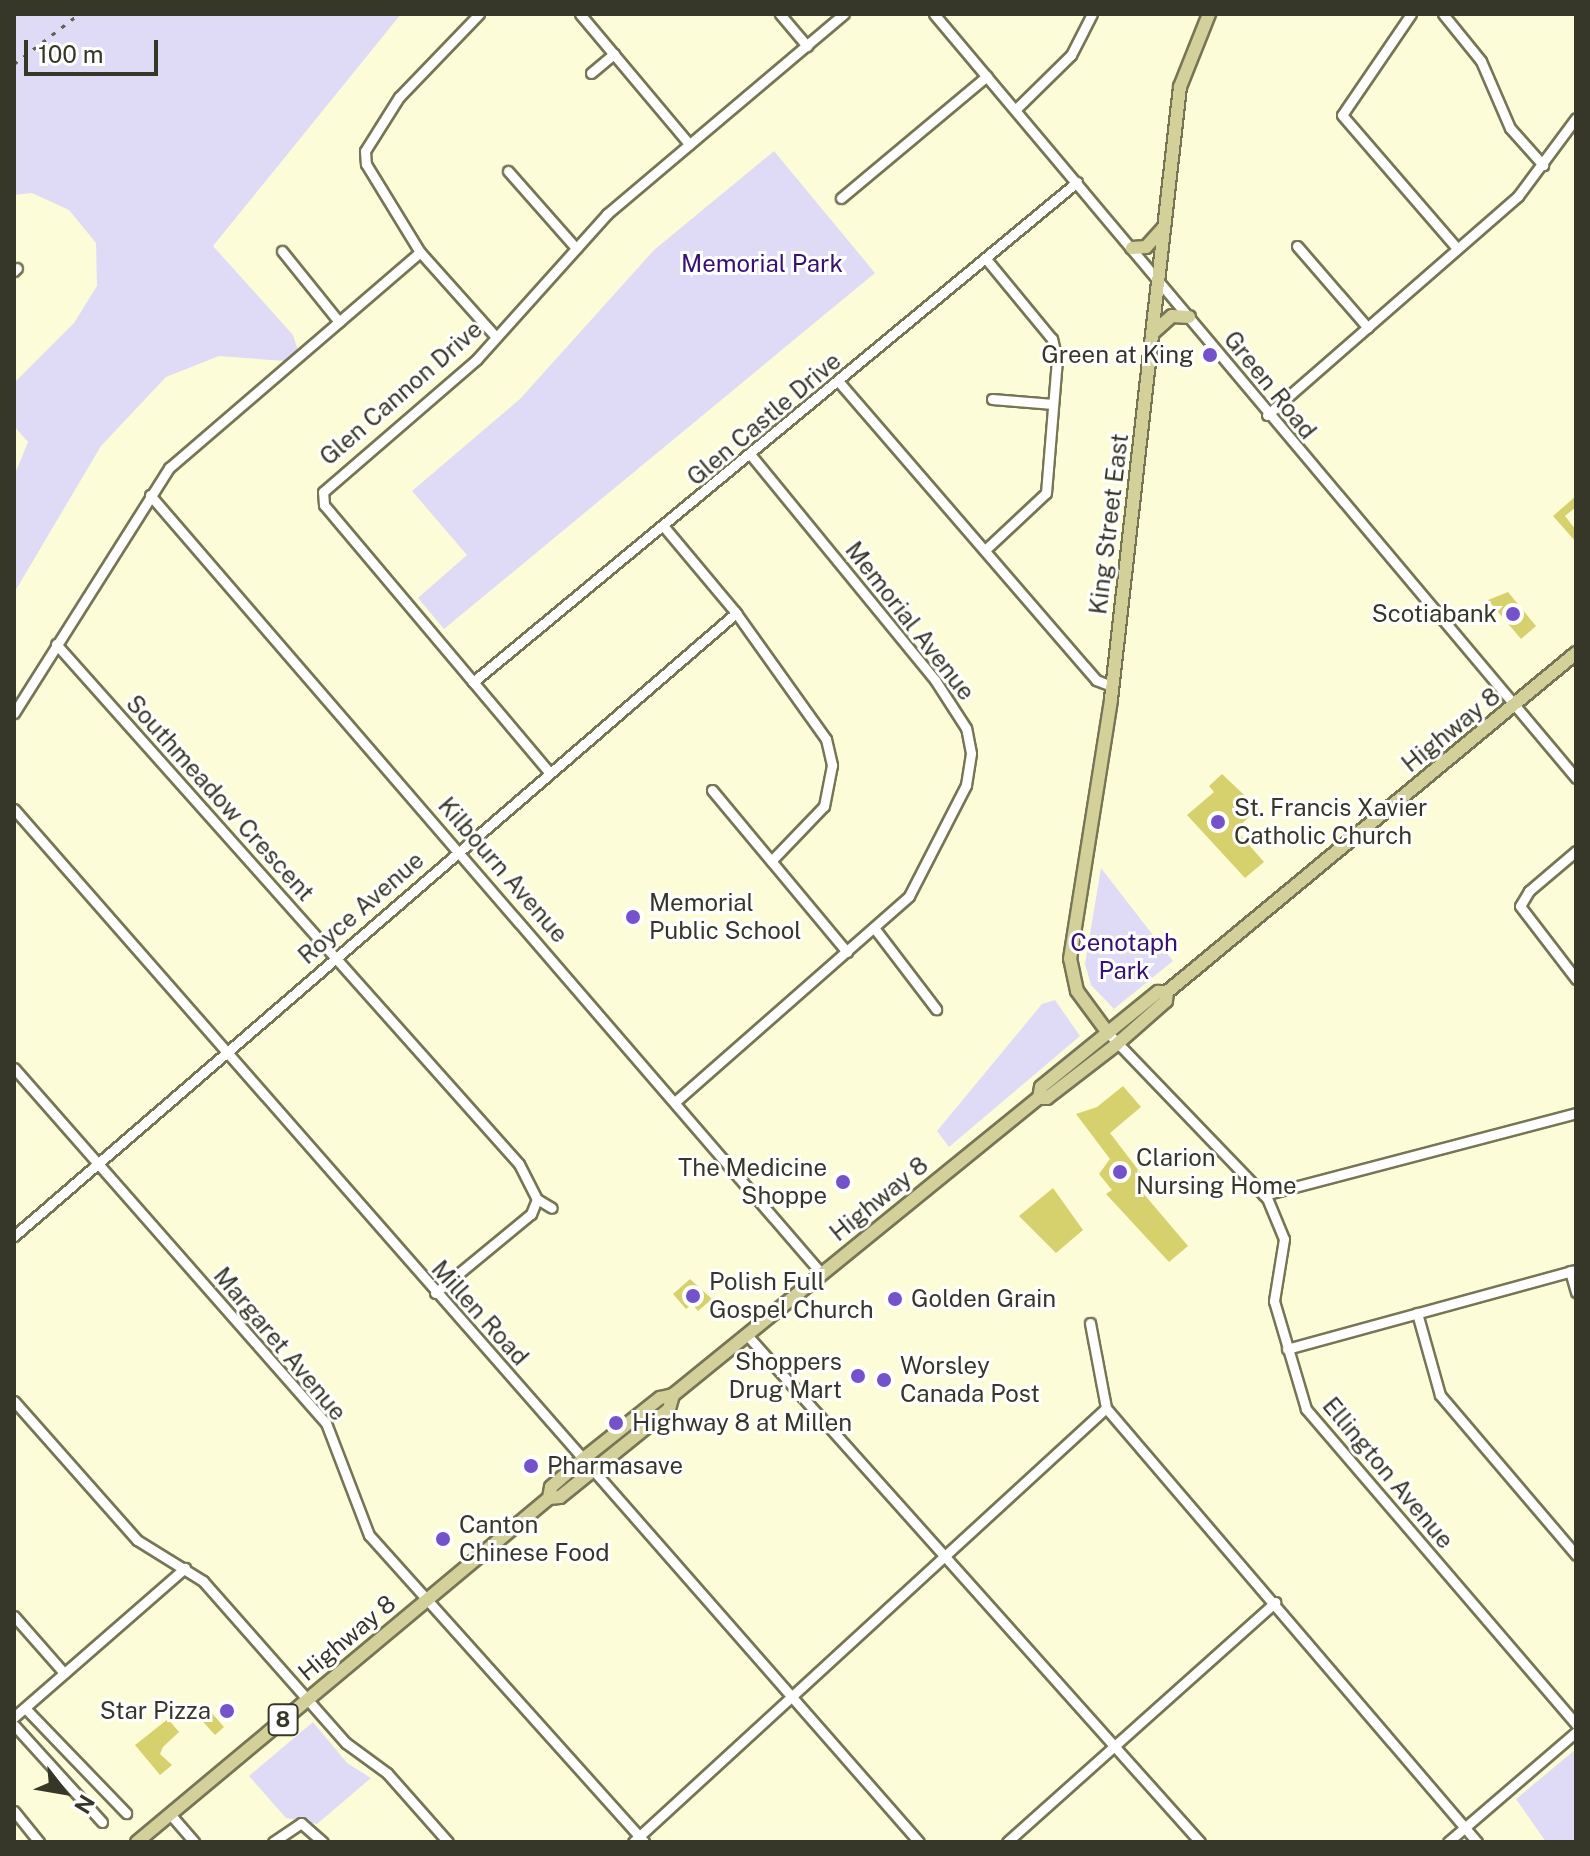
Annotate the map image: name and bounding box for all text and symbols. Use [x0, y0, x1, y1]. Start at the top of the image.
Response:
scale bar [28, 24, 162, 74]
text: 100 m [38, 40, 104, 68]
park label: Memorial Park [681, 250, 843, 278]
street label: Glen Cannon Drive [314, 315, 488, 471]
street label: Green Road [1218, 325, 1322, 445]
place label: Green at King [1041, 341, 1194, 369]
street label: Glen Castle Drive [681, 346, 847, 492]
marker: Green at King [1201, 346, 1219, 364]
street label: King Street East [1084, 432, 1134, 616]
street label: Memorial Avenue [839, 536, 981, 706]
place label: Scotiabank [1372, 600, 1497, 628]
marker: Scotiabank [1504, 605, 1522, 623]
street label: Highway 8 [1396, 682, 1506, 778]
street label: Southmeadow Crescent [120, 689, 320, 907]
street label: Kilbourn Avenue [432, 791, 574, 949]
place label: St. Francis Xavier Catholic Church [1234, 794, 1428, 850]
marker: St. Francis Xavier Catholic Church [1209, 813, 1227, 831]
street label: Royce Avenue [292, 846, 430, 970]
place label: Memorial Public School [649, 889, 802, 945]
marker: Memorial Public School [624, 908, 642, 926]
park label: Cenotaph Park [1070, 929, 1178, 985]
place label: Clarion Nursing Home [1136, 1144, 1296, 1200]
street label: Highway 8 [824, 1151, 934, 1247]
place label: The Medicine Shoppe [678, 1154, 827, 1210]
marker: Clarion Nursing Home [1111, 1163, 1129, 1181]
marker: The Medicine Shoppe [834, 1173, 852, 1191]
street label: Millen Road [425, 1255, 535, 1371]
street label: Margaret Avenue [208, 1262, 352, 1426]
place label: Polish Full Gospel Church [709, 1268, 874, 1324]
place label: Golden Grain [911, 1285, 1056, 1313]
marker: Polish Full Gospel Church [684, 1287, 702, 1305]
marker: Golden Grain [886, 1290, 904, 1308]
place label: Shoppers Drug Mart [728, 1348, 842, 1404]
place label: Worsley Canada Post [900, 1352, 1040, 1408]
marker: Shoppers Drug Mart [849, 1367, 867, 1385]
marker: Worsley Canada Post [875, 1371, 893, 1389]
street label: Ellington Avenue [1316, 1392, 1460, 1554]
place label: Highway 8 at Millen [632, 1409, 852, 1437]
marker: Highway 8 at Millen [607, 1414, 625, 1432]
place label: Pharmasave [547, 1452, 683, 1480]
marker: Pharmasave [522, 1457, 540, 1475]
place label: Canton Chinese Food [459, 1511, 610, 1567]
marker: Canton Chinese Food [434, 1530, 452, 1548]
street label: Highway 8 [292, 1589, 402, 1687]
place label: Star Pizza [100, 1697, 211, 1725]
marker: Star Pizza [218, 1702, 236, 1720]
road number: 8 [267, 1702, 299, 1738]
north arrow [24, 1752, 104, 1832]
text: N [69, 1790, 100, 1818]

